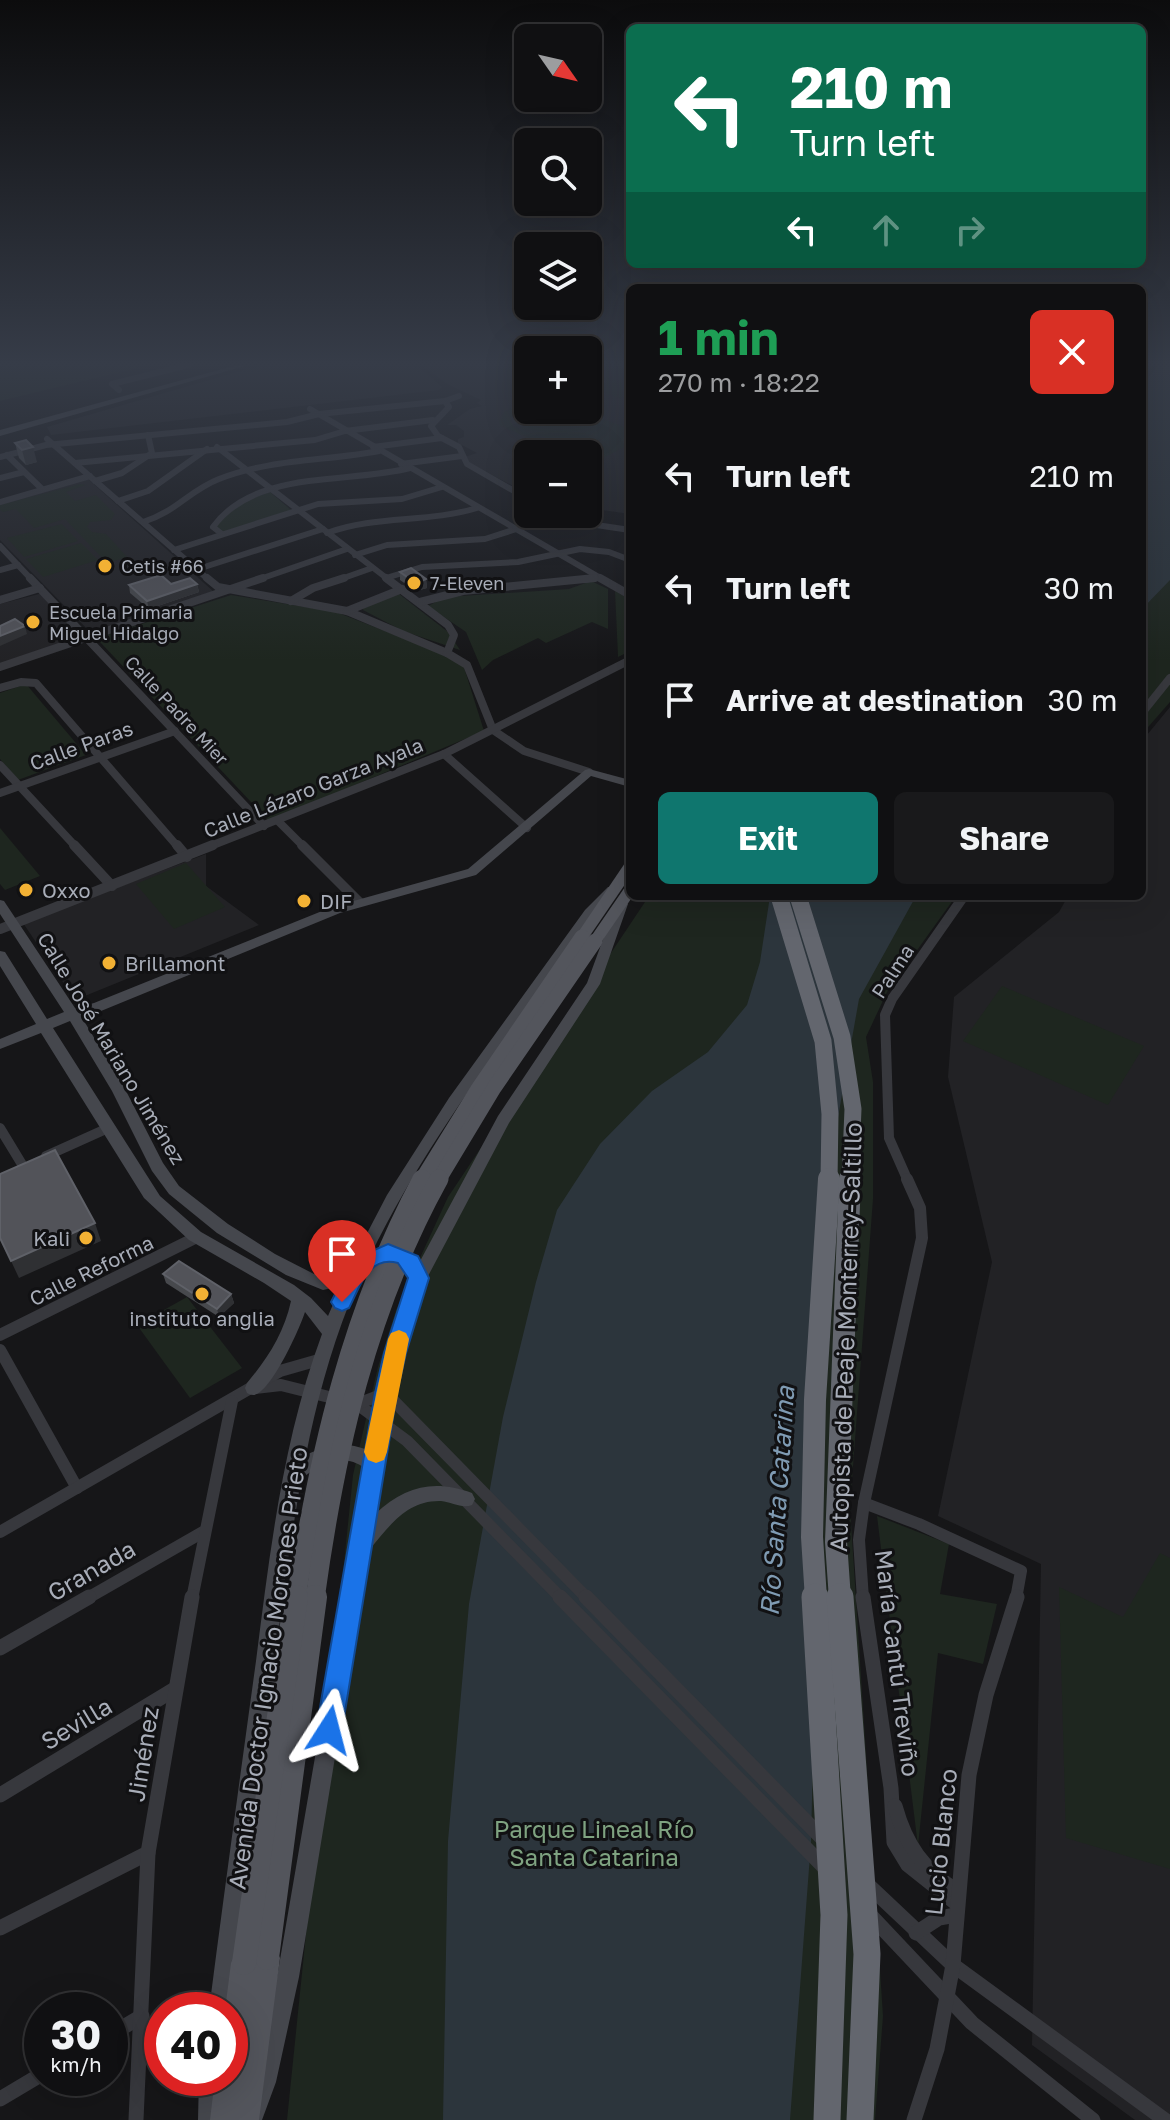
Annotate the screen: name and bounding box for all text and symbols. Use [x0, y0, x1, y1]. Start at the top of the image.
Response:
north arrow [514, 24, 602, 112]
map controls [514, 24, 602, 528]
text: 210 m [790, 53, 952, 120]
icon: left [658, 56, 762, 160]
text: Turn left [790, 121, 936, 164]
button: search [514, 128, 602, 216]
icon: left [780, 208, 824, 252]
icon: ahead [864, 208, 908, 252]
icon: right [948, 208, 992, 252]
button: layers [514, 232, 602, 320]
text: 1 min [658, 308, 779, 366]
button: close [1030, 310, 1114, 394]
button: + [514, 336, 602, 424]
text: 270 m · 18:22 [658, 367, 820, 398]
button: − [514, 440, 602, 528]
icon: left [658, 454, 702, 498]
text: Turn left [726, 458, 851, 494]
text: 210 m [1029, 458, 1114, 494]
place label: Cetis #66 [121, 555, 204, 577]
marker: Cetis #66 [96, 557, 114, 575]
icon: left [658, 566, 702, 610]
text: Turn left [726, 570, 851, 606]
text: 30 m [1044, 570, 1114, 606]
place label: 7-Eleven [430, 572, 504, 594]
marker: 7-Eleven [405, 574, 423, 592]
place label: Escuela Primaria Miguel Hidalgo [49, 601, 193, 644]
marker: Escuela Primaria Miguel Hidalgo [24, 613, 42, 631]
street label: Calle Padre Mier [121, 651, 233, 769]
icon: arrive [658, 678, 702, 722]
text: Arrive at destination [726, 682, 1023, 718]
text: 30 m [1047, 682, 1118, 718]
street label: Calle Paras [26, 715, 136, 775]
street label: Calle Lázaro Garza Ayala [200, 732, 426, 842]
button: Exit [658, 792, 878, 884]
button: Share [894, 792, 1114, 884]
place label: Oxxo [42, 878, 90, 902]
marker: Oxxo [17, 881, 35, 899]
place label: DIF [320, 889, 352, 913]
marker: DIF [295, 892, 313, 910]
street label: Calle José Mariano Jiménez [33, 928, 191, 1168]
street label: Palma [866, 939, 918, 1003]
place label: Brillamont [125, 951, 225, 975]
marker: Brillamont [100, 954, 118, 972]
street label: Autopista de Peaje Monterrey-Saltillo [823, 1122, 867, 1552]
pin [308, 1220, 376, 1302]
place label: Kali [33, 1226, 70, 1250]
marker: Kali [77, 1229, 95, 1247]
street label: Calle Reforma [25, 1230, 157, 1310]
icon: arrive [320, 1232, 364, 1276]
marker: instituto anglia [193, 1285, 211, 1303]
place label: instituto anglia [129, 1306, 275, 1330]
water label: Río Santa Catarina [754, 1384, 801, 1617]
street label: Avenida Doctor Ignacio Morones Prieto [222, 1445, 312, 1891]
street label: Granada [42, 1533, 140, 1607]
street label: María Cantú Treviño [870, 1548, 926, 1778]
position arrow [287, 1688, 371, 1772]
street label: Sevilla [35, 1691, 117, 1755]
street label: Jiménez [120, 1704, 164, 1804]
street label: Lucio Blanco [918, 1767, 962, 1917]
park label: Parque Lineal Río Santa Catarina [494, 1814, 694, 1871]
speed limit sign: 40 [144, 1992, 248, 2096]
text: 30 [51, 2010, 101, 2058]
text: km/h [51, 2052, 101, 2076]

